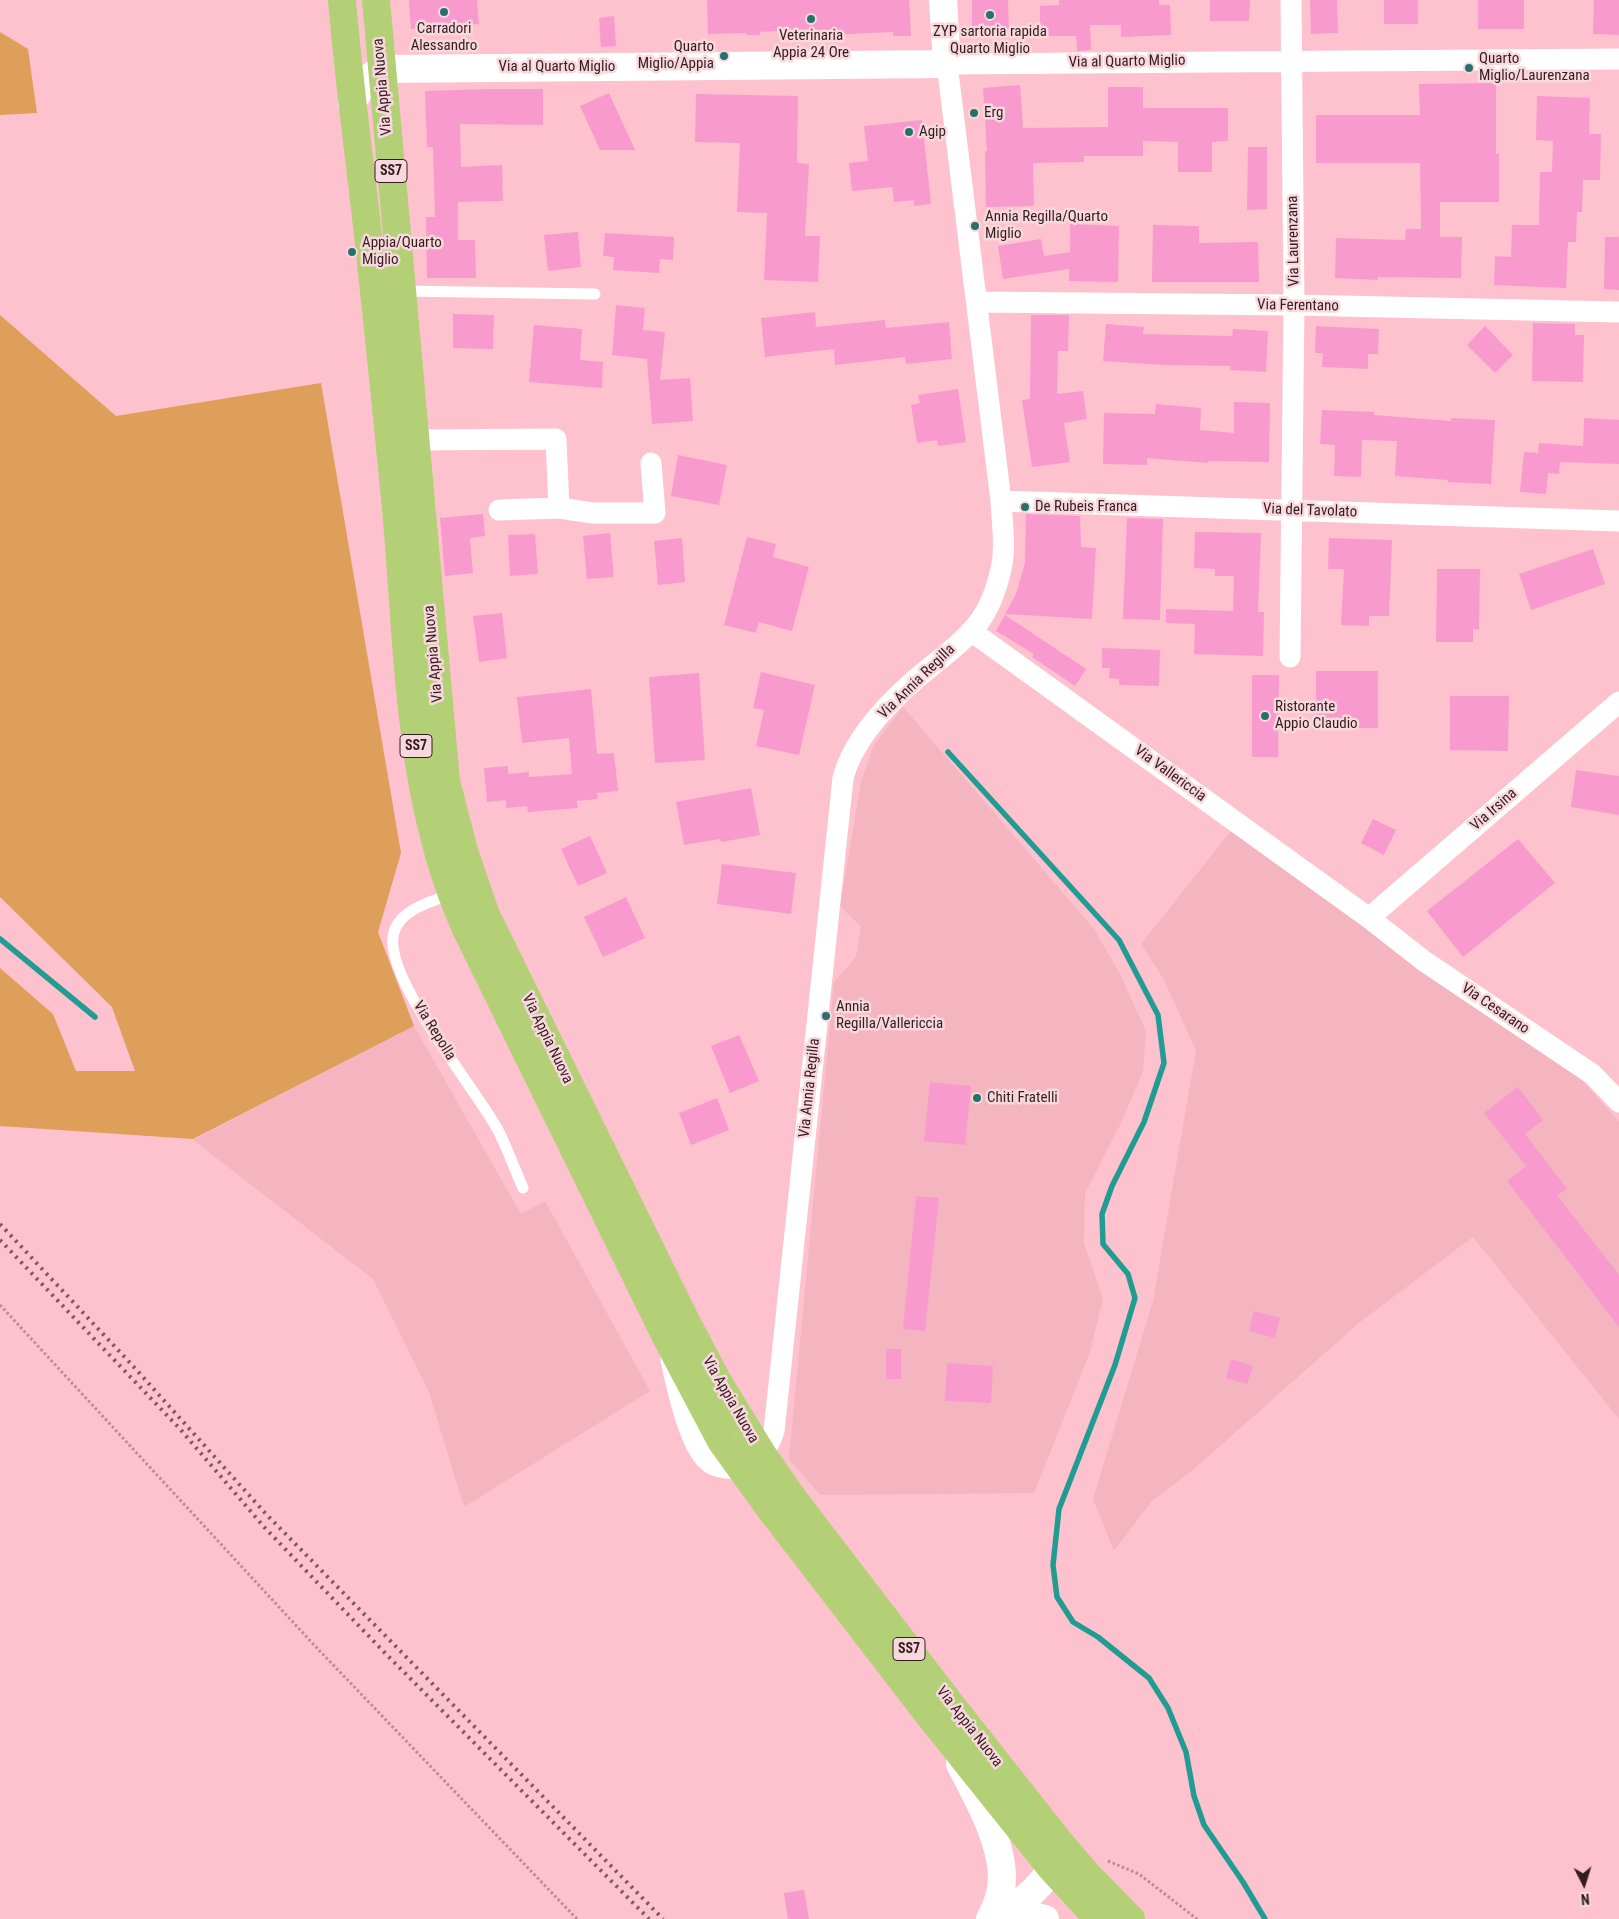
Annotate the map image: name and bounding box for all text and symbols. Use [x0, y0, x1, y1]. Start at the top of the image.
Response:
marker: Carradori Alessandro [438, 6, 450, 18]
marker: ZYP sartoria rapida Quarto Miglio [984, 9, 996, 21]
marker: Veterinaria Appia 24 Ore [805, 13, 817, 25]
place label: Carradori Alessandro [411, 20, 477, 55]
place label: ZYP sartoria rapida Quarto Miglio [933, 23, 1047, 58]
place label: Veterinaria Appia 24 Ore [773, 27, 849, 62]
street label: Via Appia Nuova [370, 38, 396, 136]
place label: Quarto Miglio/Appia [638, 38, 714, 73]
marker: Quarto Miglio/Appia [718, 50, 730, 62]
place label: Quarto Miglio/Laurenzana [1479, 50, 1590, 85]
street label: Via al Quarto Miglio [1068, 52, 1186, 72]
street label: Via al Quarto Miglio [499, 58, 615, 76]
marker: Quarto Miglio/Laurenzana [1463, 62, 1475, 74]
place label: Erg [984, 104, 1003, 122]
marker: Erg [968, 107, 980, 119]
place label: Agip [919, 123, 946, 141]
marker: Agip [903, 126, 915, 138]
road number: SS7 [375, 160, 407, 182]
street label: Via Laurenzana [1284, 195, 1304, 287]
place label: Annia Regilla/Quarto Miglio [985, 208, 1108, 243]
marker: Annia Regilla/Quarto Miglio [969, 220, 981, 232]
place label: Appia/Quarto Miglio [362, 234, 442, 269]
marker: Appia/Quarto Miglio [346, 246, 358, 258]
street label: Via Ferentano [1257, 296, 1339, 316]
place label: De Rubeis Franca [1035, 498, 1137, 516]
street label: Via del Tavolato [1263, 500, 1357, 522]
marker: De Rubeis Franca [1019, 501, 1031, 513]
street label: Via Appia Nuova [421, 605, 447, 703]
street label: Via Annia Regilla [875, 641, 959, 723]
place label: Ristorante Appio Claudio [1275, 698, 1358, 733]
marker: Ristorante Appio Claudio [1259, 710, 1271, 722]
road number: SS7 [400, 734, 432, 758]
street label: Via Vallericcia [1131, 742, 1209, 806]
street label: Via Irsina [1467, 785, 1521, 835]
street label: Via Cesarano [1458, 980, 1532, 1038]
street label: Via Appia Nuova [518, 991, 576, 1087]
street label: Via Repolla [409, 998, 459, 1064]
place label: Annia Regilla/Vallericcia [836, 998, 943, 1033]
marker: Annia Regilla/Vallericcia [820, 1010, 832, 1022]
street label: Via Annia Regilla [796, 1038, 824, 1138]
place label: Chiti Fratelli [987, 1089, 1058, 1107]
marker: Chiti Fratelli [971, 1092, 983, 1104]
street label: Via Appia Nuova [698, 1353, 762, 1447]
road number: SS7 [893, 1638, 925, 1660]
street label: Via Appia Nuova [932, 1683, 1006, 1771]
north arrow [1559, 1859, 1609, 1909]
text: N [1580, 1891, 1590, 1907]

